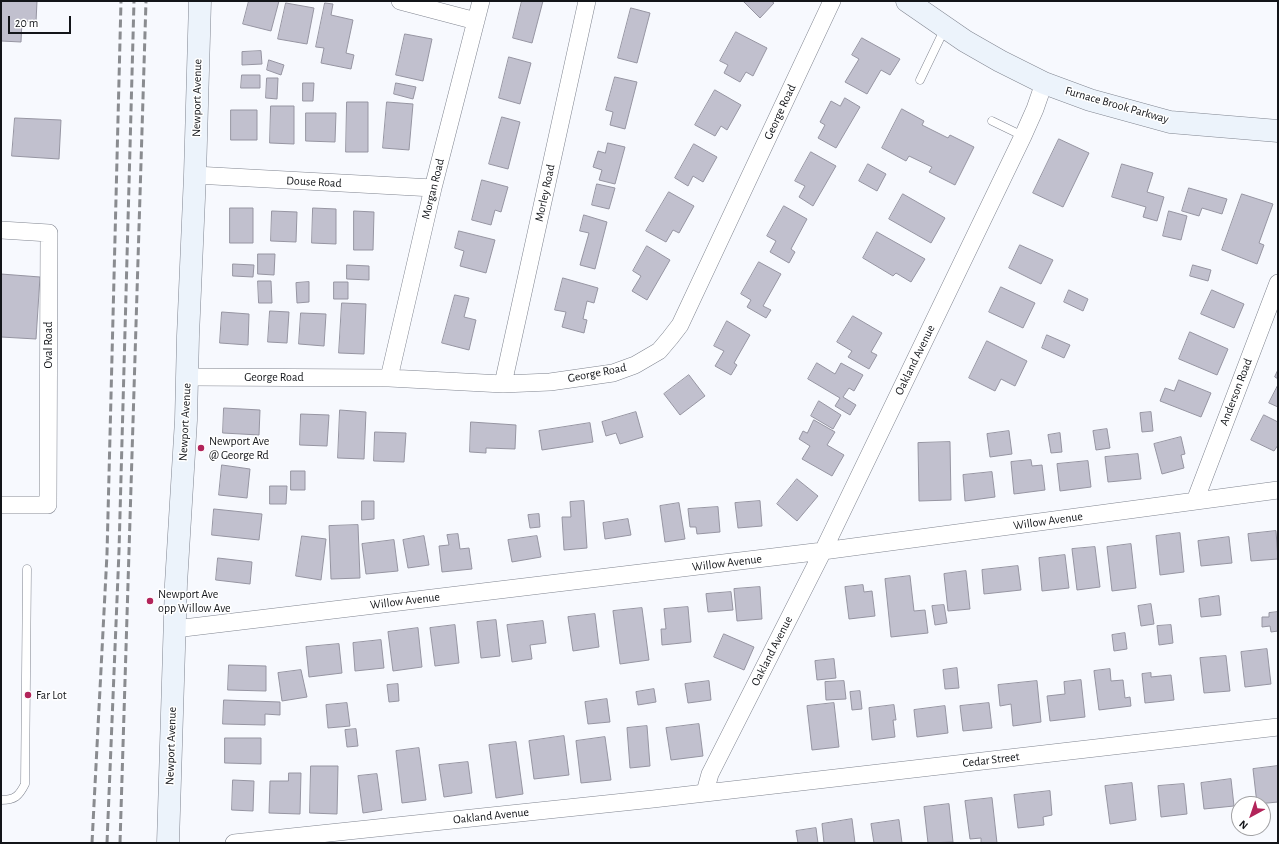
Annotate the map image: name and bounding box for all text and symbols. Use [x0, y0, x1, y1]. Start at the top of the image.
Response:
scale bar [10, 8, 73, 34]
text: 20 m [15, 17, 38, 29]
street label: Newport Avenue [189, 59, 205, 137]
street label: George Road [761, 82, 799, 142]
street label: Furnace Brook Parkway [1064, 83, 1170, 127]
street label: Morgan Road [419, 157, 447, 221]
street label: Morley Road [532, 163, 558, 223]
street label: Douse Road [286, 173, 342, 191]
street label: Oval Road [41, 322, 55, 368]
street label: Oakland Avenue [892, 323, 938, 397]
street label: Anderson Road [1217, 356, 1255, 428]
street label: George Road [566, 360, 628, 386]
street label: George Road [244, 370, 304, 384]
street label: Newport Avenue [176, 383, 194, 461]
place label: Newport Ave @ George Rd [209, 434, 269, 462]
marker: Newport Ave @ George Rd [196, 443, 206, 453]
street label: Willow Avenue [1012, 509, 1084, 533]
street label: Willow Avenue [691, 552, 763, 574]
place label: Newport Ave opp Willow Ave [158, 587, 231, 615]
street label: Willow Avenue [369, 590, 441, 612]
marker: Newport Ave opp Willow Ave [145, 596, 155, 606]
street label: Oakland Avenue [748, 614, 796, 688]
place label: Far Lot [36, 688, 67, 702]
marker: Far Lot [23, 690, 33, 700]
street label: Newport Avenue [162, 707, 180, 785]
street label: Cedar Street [962, 749, 1020, 771]
north arrow [1231, 796, 1271, 836]
street label: Oakland Avenue [452, 805, 530, 827]
text: N [1237, 818, 1250, 831]

